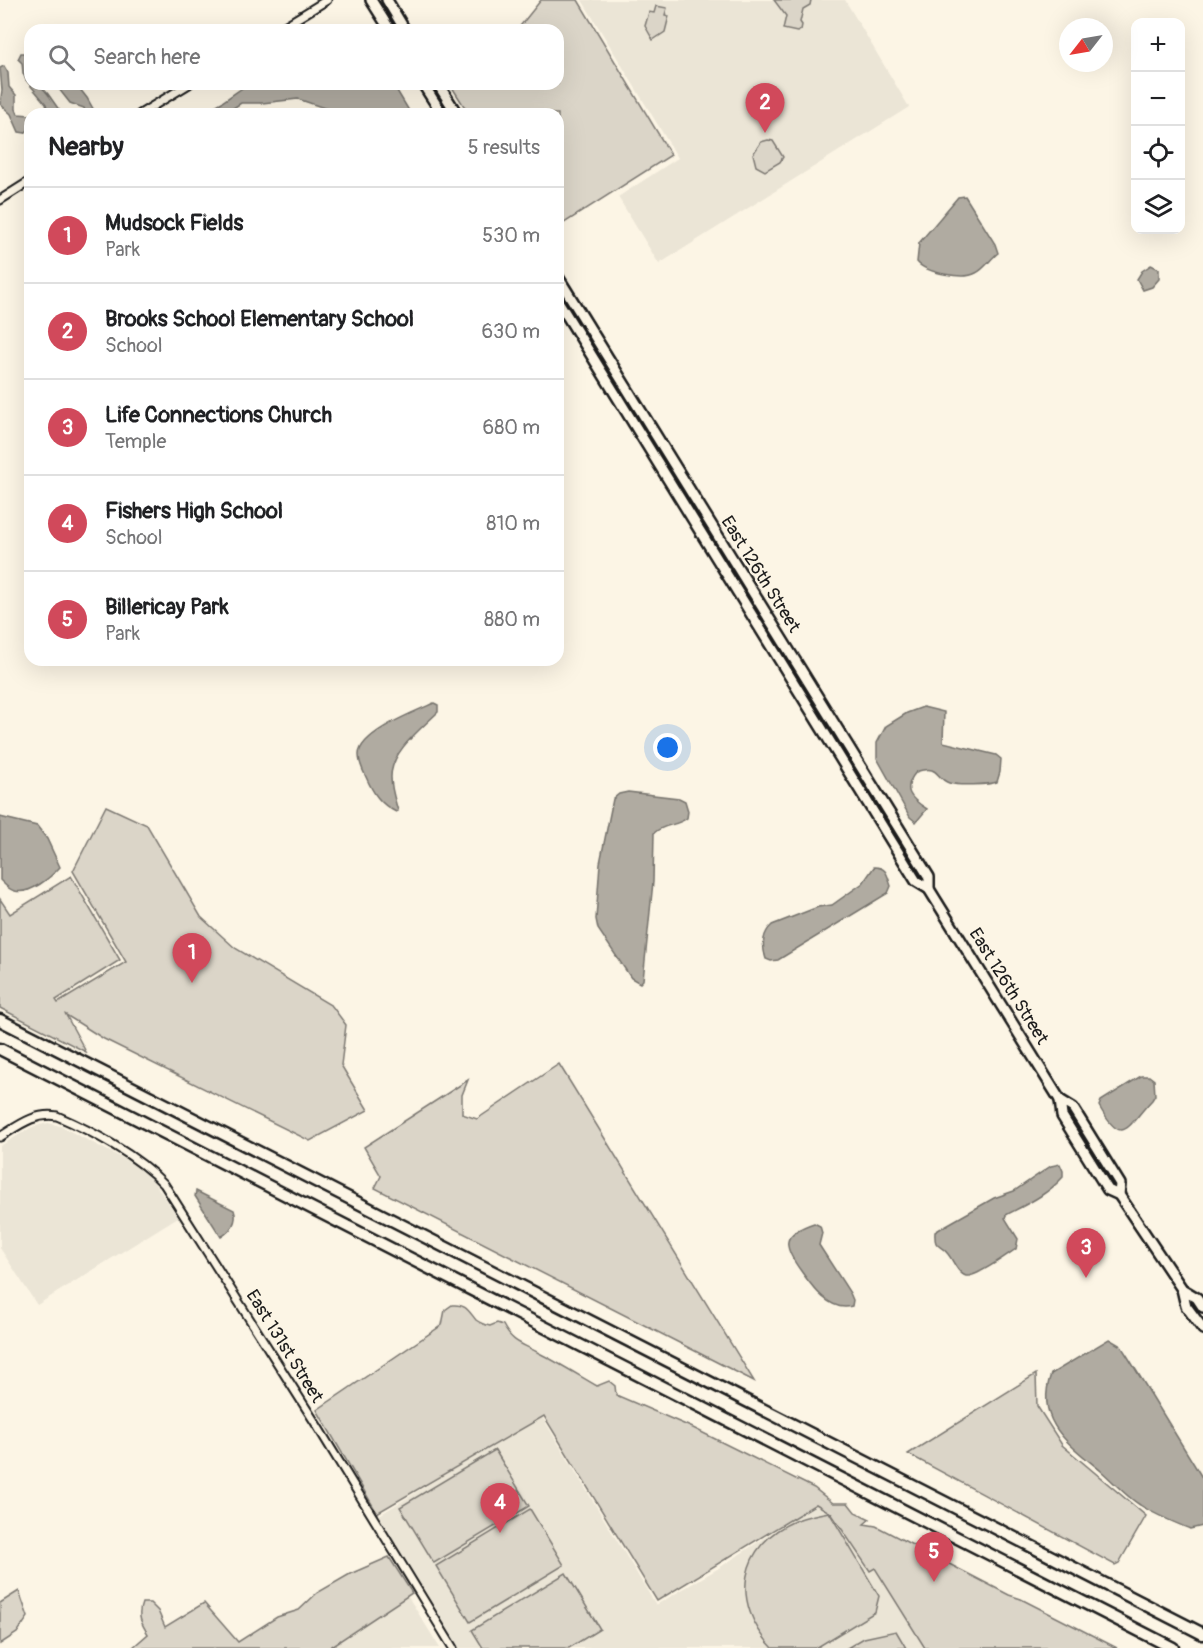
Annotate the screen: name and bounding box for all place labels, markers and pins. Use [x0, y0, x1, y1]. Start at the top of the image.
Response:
pin: 2 [746, 84, 784, 133]
pin: 1 [172, 934, 212, 983]
pin: 3 [1066, 1228, 1106, 1278]
pin: 4 [480, 1484, 520, 1533]
pin: 5 [914, 1532, 954, 1582]

